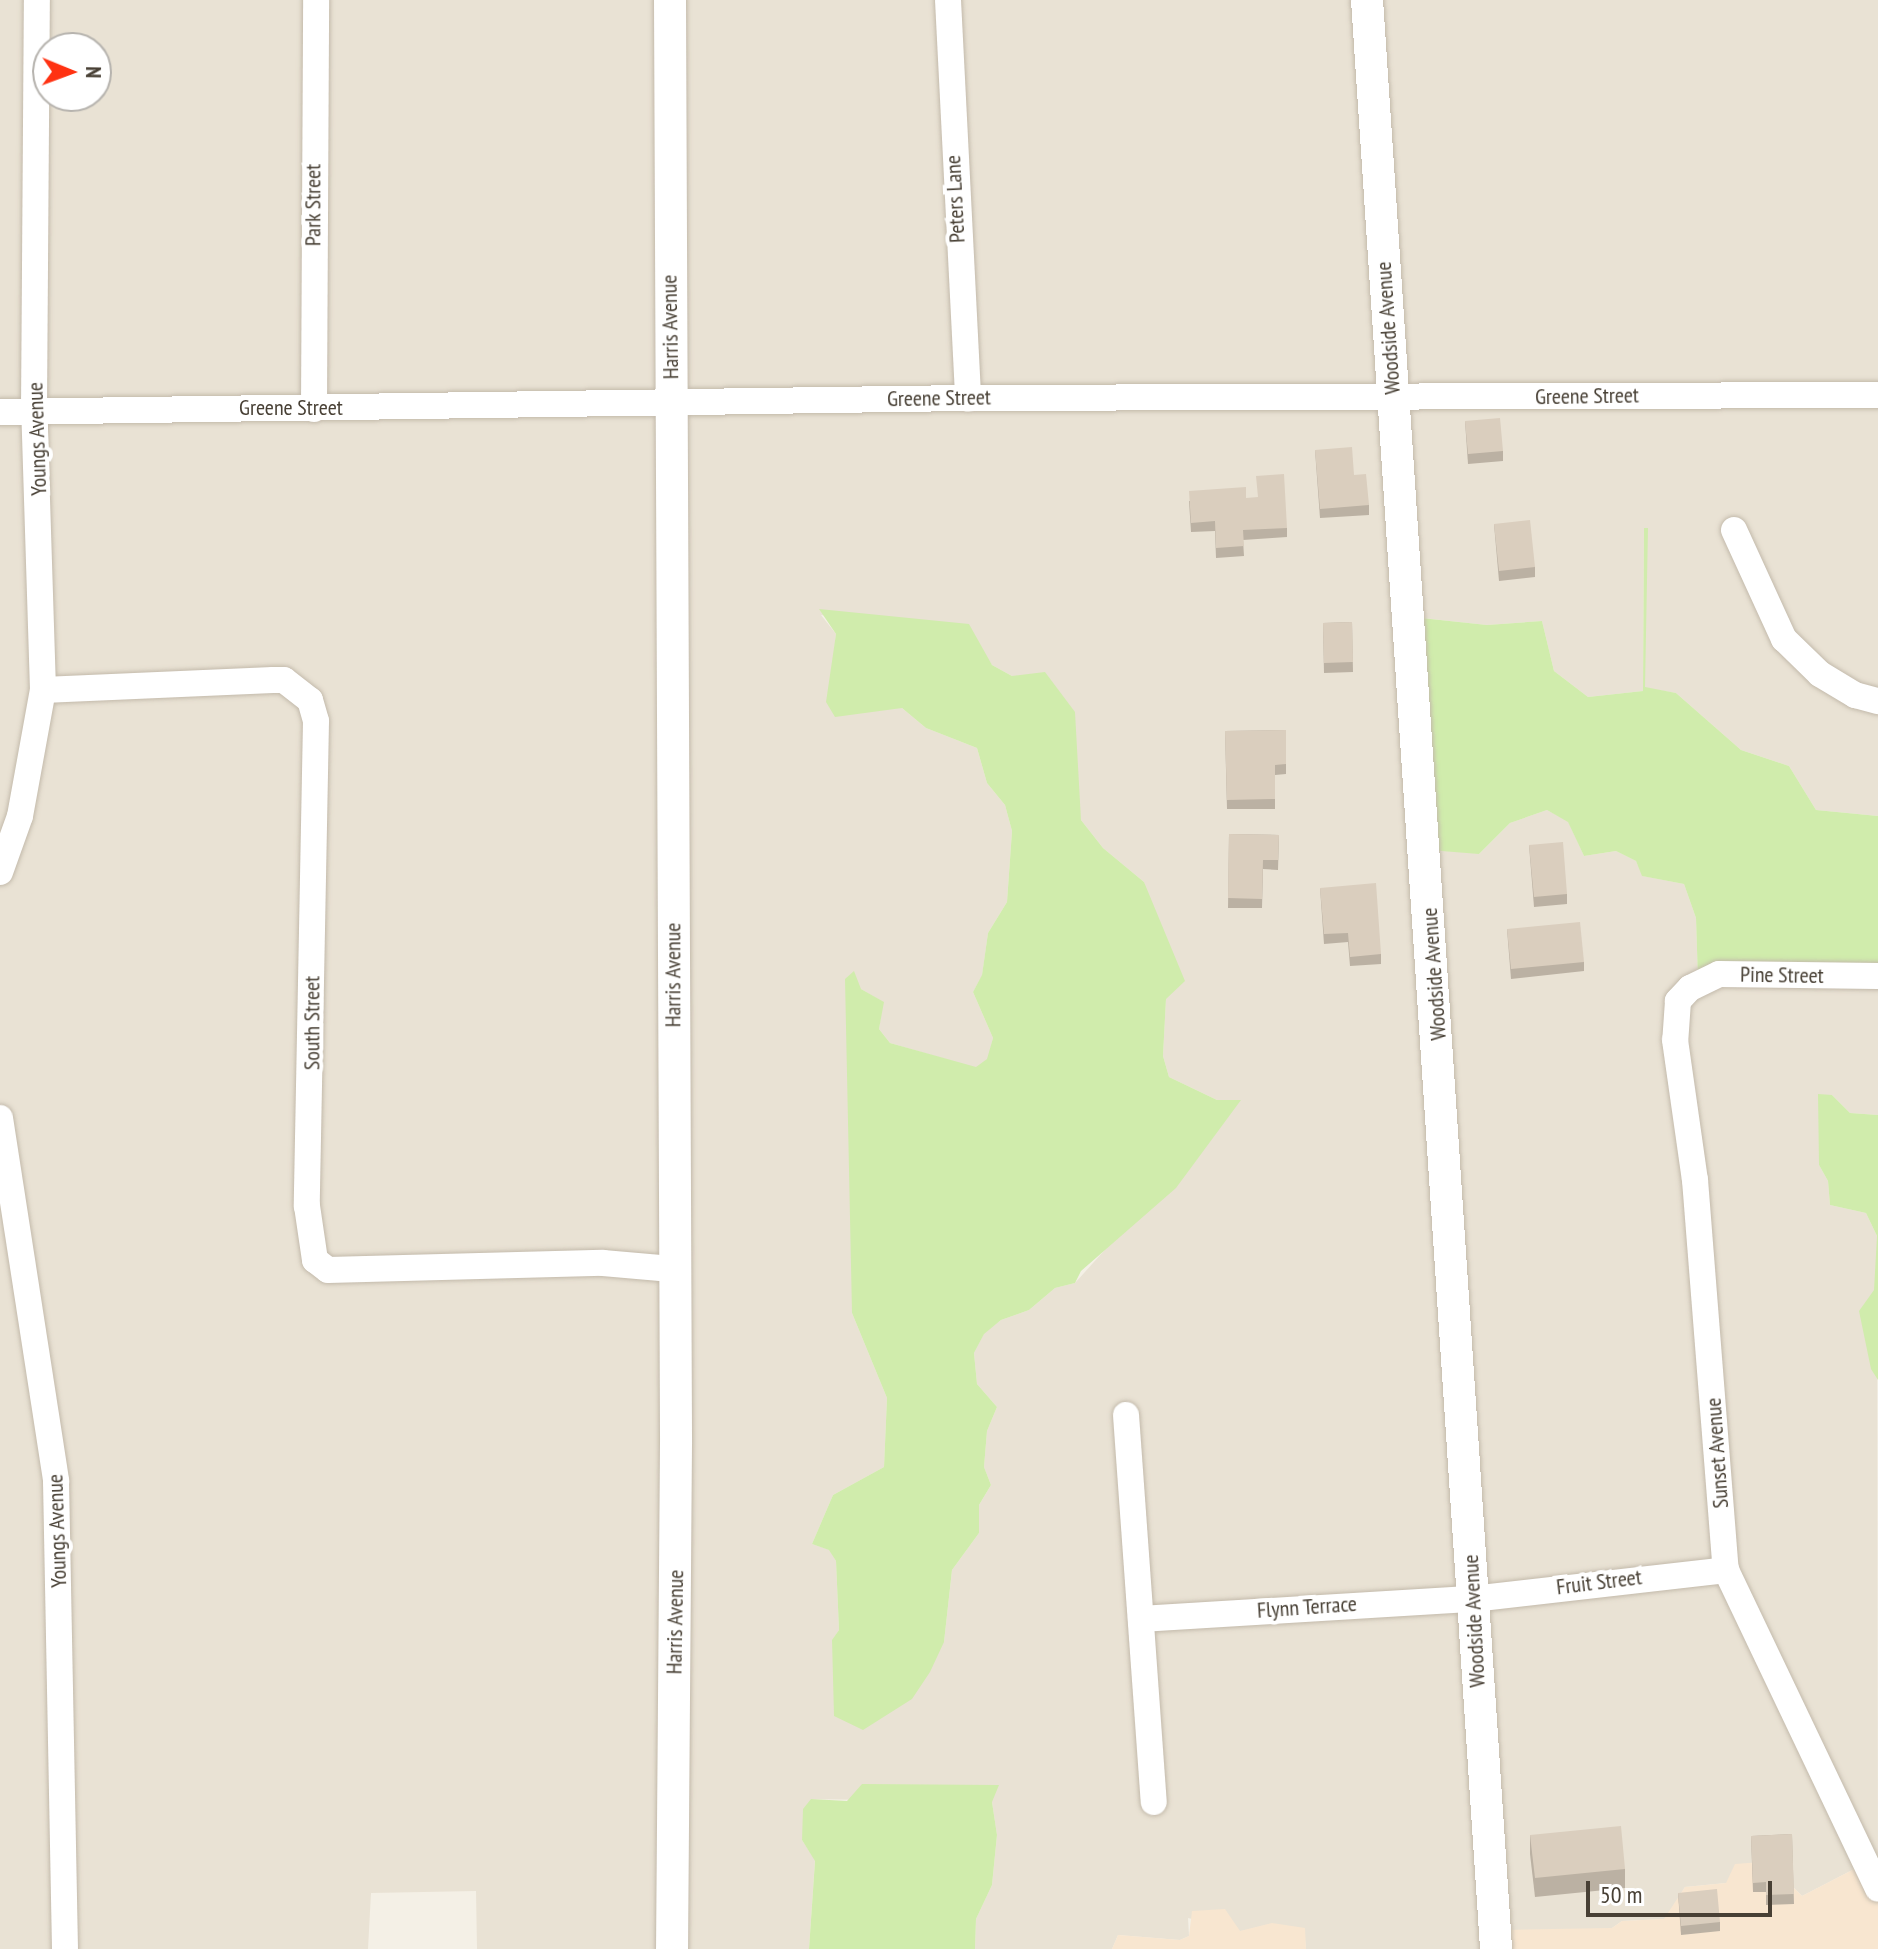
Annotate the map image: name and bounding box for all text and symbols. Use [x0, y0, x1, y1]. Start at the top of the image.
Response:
north arrow [32, 32, 112, 112]
text: N [80, 66, 108, 79]
street label: Peters Lane [940, 154, 970, 244]
street label: Park Street [300, 164, 326, 246]
street label: Woodside Avenue [1370, 260, 1406, 396]
street label: Harris Avenue [656, 274, 684, 380]
street label: Youngs Avenue [22, 381, 52, 497]
street label: Greene Street [1535, 382, 1639, 410]
street label: Greene Street [887, 384, 991, 412]
street label: Greene Street [239, 395, 343, 421]
street label: Woodside Avenue [1416, 906, 1452, 1042]
street label: Harris Avenue [660, 922, 686, 1028]
street label: Pine Street [1740, 961, 1824, 989]
street label: South Street [299, 976, 325, 1070]
street label: Sunset Avenue [1700, 1396, 1734, 1510]
street label: Youngs Avenue [42, 1473, 72, 1589]
street label: Woodside Avenue [1457, 1554, 1491, 1688]
street label: Fruit Street [1555, 1564, 1643, 1600]
street label: Harris Avenue [661, 1569, 689, 1675]
street label: Flynn Terrace [1256, 1590, 1358, 1624]
scale bar [1590, 1865, 1776, 1915]
text: 50 m [1600, 1879, 1642, 1910]

